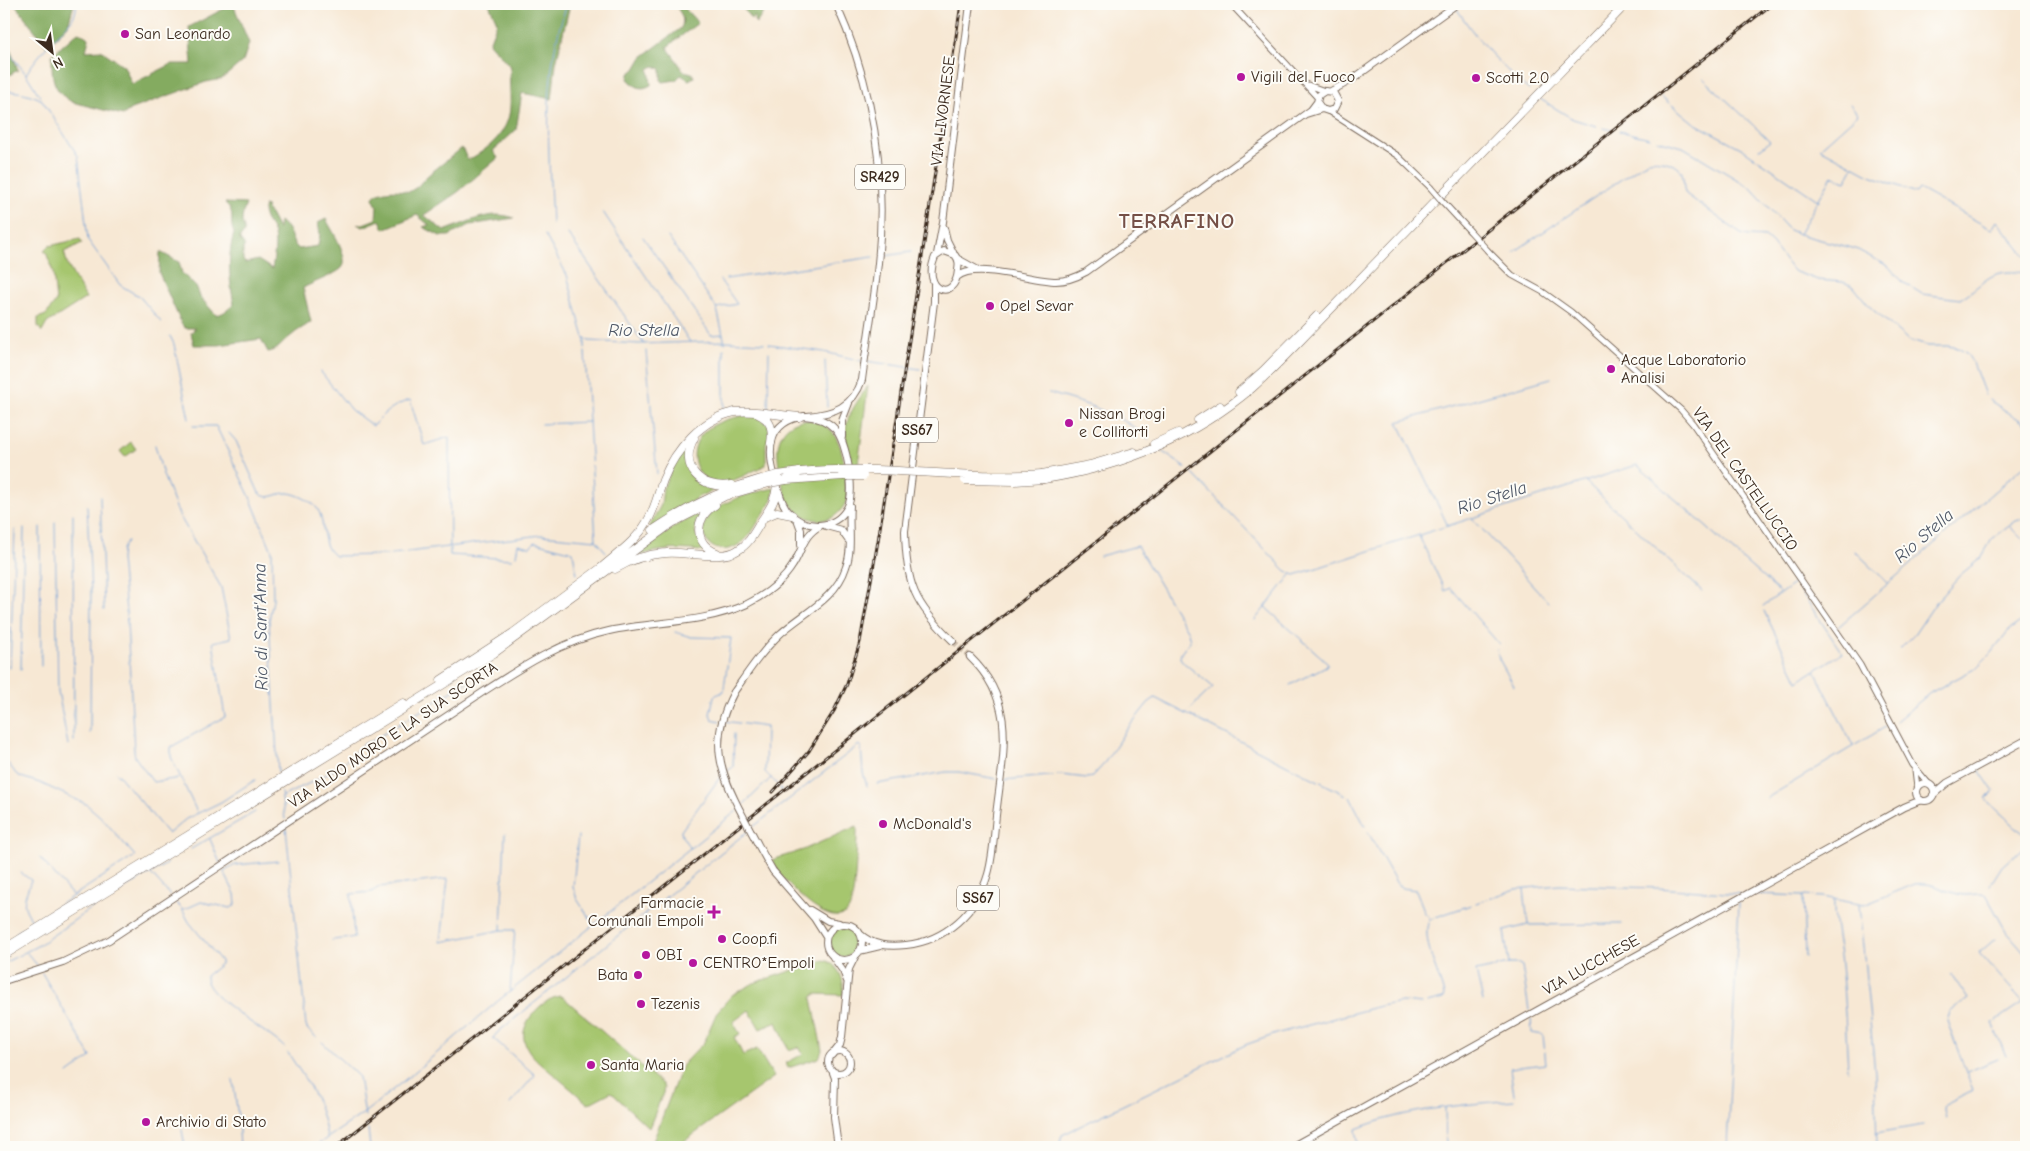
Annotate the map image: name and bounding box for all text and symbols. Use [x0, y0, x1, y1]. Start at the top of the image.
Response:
place label: San Leonardo [135, 25, 230, 43]
north arrow [28, 28, 78, 78]
marker: San Leonardo [119, 28, 131, 40]
text: N [50, 53, 66, 73]
street label: VIA LIVORNESE [927, 55, 959, 167]
place label: Vigili del Fuoco [1251, 68, 1355, 86]
place label: Scotti 2.0 [1486, 69, 1550, 87]
marker: Vigili del Fuoco [1235, 71, 1247, 83]
marker: Scotti 2.0 [1470, 72, 1482, 84]
road number: SR429 [855, 164, 905, 190]
district label: TERRAFINO [1119, 209, 1235, 233]
place label: Opel Sevar [1000, 297, 1074, 315]
marker: Opel Sevar [984, 300, 996, 312]
water label: Rio Stella [608, 320, 680, 341]
place label: Acque Laboratorio Analisi [1621, 351, 1746, 387]
marker: Acque Laboratorio Analisi [1605, 363, 1617, 375]
street label: VIA DEL CASTELLUCCIO [1689, 404, 1801, 554]
place label: Nissan Brogi e Collitorti [1079, 405, 1165, 441]
marker: Nissan Brogi e Collitorti [1063, 417, 1075, 429]
road number: SS67 [896, 418, 938, 442]
water label: Rio Stella [1455, 477, 1529, 519]
water label: Rio Stella [1890, 505, 1958, 567]
water label: Rio di Sant'Anna [249, 563, 273, 691]
street label: VIA ALDO MORO E LA SUA SCORTA [285, 658, 501, 812]
place label: McDonald's [893, 815, 972, 833]
marker: McDonald's [877, 818, 889, 830]
road number: SS67 [957, 886, 999, 910]
place label: Farmacie Comunali Empoli [588, 894, 704, 930]
marker: Farmacie Comunali Empoli [708, 906, 720, 918]
place label: Coop.fi [732, 930, 777, 948]
street label: VIA LUCCHESE [1540, 931, 1643, 999]
marker: Coop.fi [716, 933, 728, 945]
place label: OBI [656, 946, 682, 964]
marker: OBI [640, 949, 652, 961]
place label: CENTRO*Empoli [703, 954, 814, 972]
marker: CENTRO*Empoli [687, 957, 699, 969]
place label: Bata [597, 966, 628, 984]
marker: Bata [632, 969, 644, 981]
place label: Tezenis [651, 995, 700, 1013]
marker: Tezenis [635, 998, 647, 1010]
place label: Santa Maria [601, 1056, 685, 1074]
marker: Santa Maria [585, 1059, 597, 1071]
place label: Archivio di Stato [156, 1113, 266, 1131]
marker: Archivio di Stato [140, 1116, 152, 1128]

